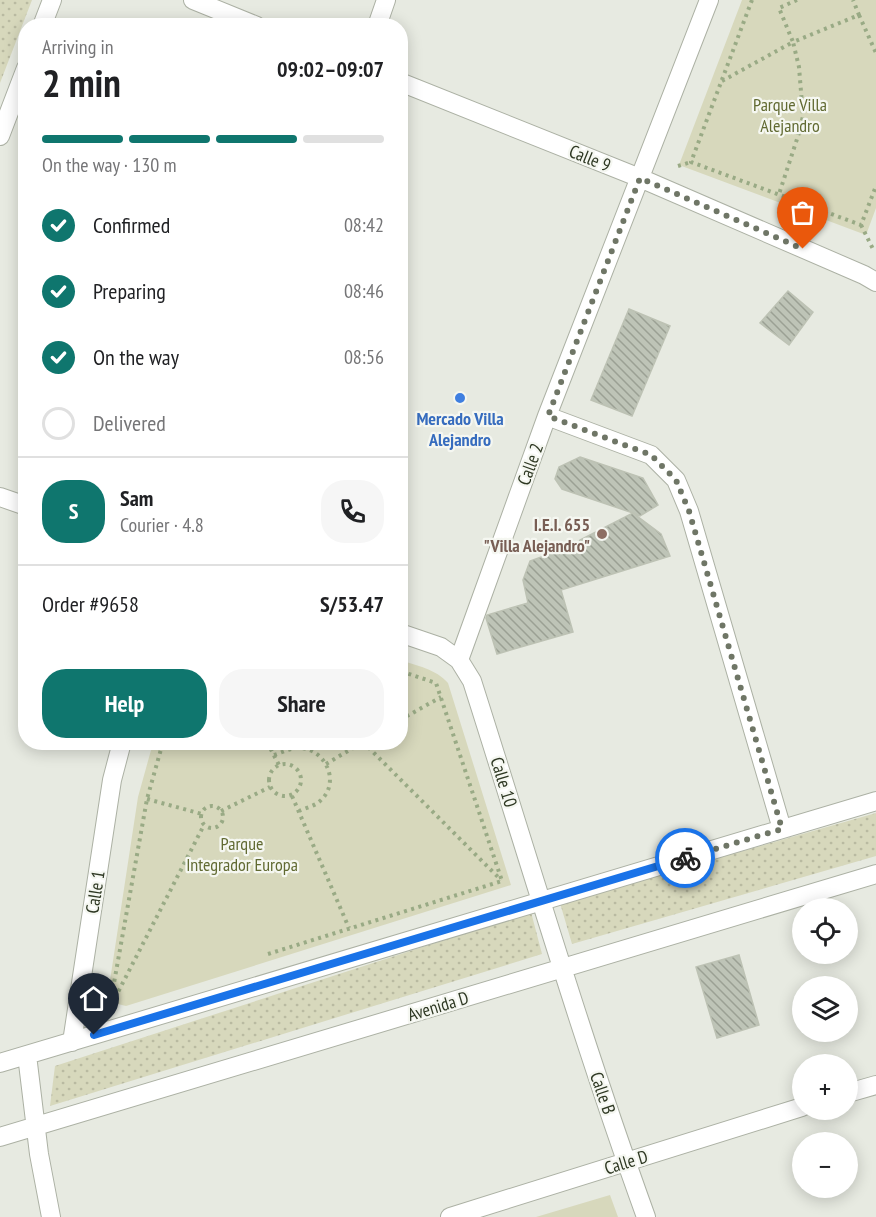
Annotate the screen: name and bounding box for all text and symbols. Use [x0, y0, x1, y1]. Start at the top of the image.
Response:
text: Arriving in [42, 34, 114, 60]
text: 09:02–09:07 [277, 55, 384, 83]
text: 2 min [42, 57, 121, 108]
park label: Parque Villa Alejandro [753, 93, 827, 137]
street label: Calle 9 [566, 139, 614, 177]
text: On the way · 130 m [42, 152, 177, 178]
pin [777, 187, 828, 249]
icon: bag [786, 196, 819, 229]
icon: check [42, 209, 75, 242]
text: Confirmed [93, 211, 170, 239]
text: 08:42 [344, 212, 384, 238]
icon: check [42, 275, 75, 308]
text: Preparing [93, 277, 166, 305]
text: 08:46 [344, 278, 384, 304]
icon: check [42, 341, 75, 374]
text: On the way [93, 343, 179, 371]
text: 08:56 [344, 344, 384, 370]
marker: Mercado Villa Alejandro [453, 391, 467, 405]
place label: Mercado Villa Alejandro [416, 407, 504, 451]
text: Delivered [93, 409, 166, 437]
street label: Calle 2 [512, 440, 548, 488]
button: phone [321, 480, 384, 543]
text: Sam [120, 484, 153, 512]
text: S [69, 497, 78, 525]
text: Courier · 4.8 [120, 512, 204, 538]
place label: I.E.I. 655 "Villa Alejandro" [484, 513, 590, 557]
marker: I.E.I. 655 "Villa Alejandro" [595, 527, 609, 541]
text: Order #9658 [42, 590, 139, 618]
text: S/53.47 [320, 590, 384, 618]
button: Help [42, 669, 207, 738]
button: Share [219, 669, 384, 738]
street label: Calle 10 [486, 754, 522, 810]
courier [655, 828, 715, 888]
park label: Parque Integrador Europa [186, 832, 298, 876]
icon: bike [669, 842, 702, 875]
street label: Calle 1 [80, 869, 110, 915]
map controls [792, 898, 858, 1198]
button: locate [792, 898, 858, 964]
pin [68, 973, 119, 1035]
button: layers [792, 976, 858, 1042]
icon: home [77, 982, 110, 1015]
street label: Avenida D [405, 986, 471, 1026]
button: + [792, 1054, 858, 1120]
street label: Calle B [585, 1069, 621, 1117]
button: − [792, 1132, 858, 1198]
street label: Calle D [601, 1145, 651, 1179]

